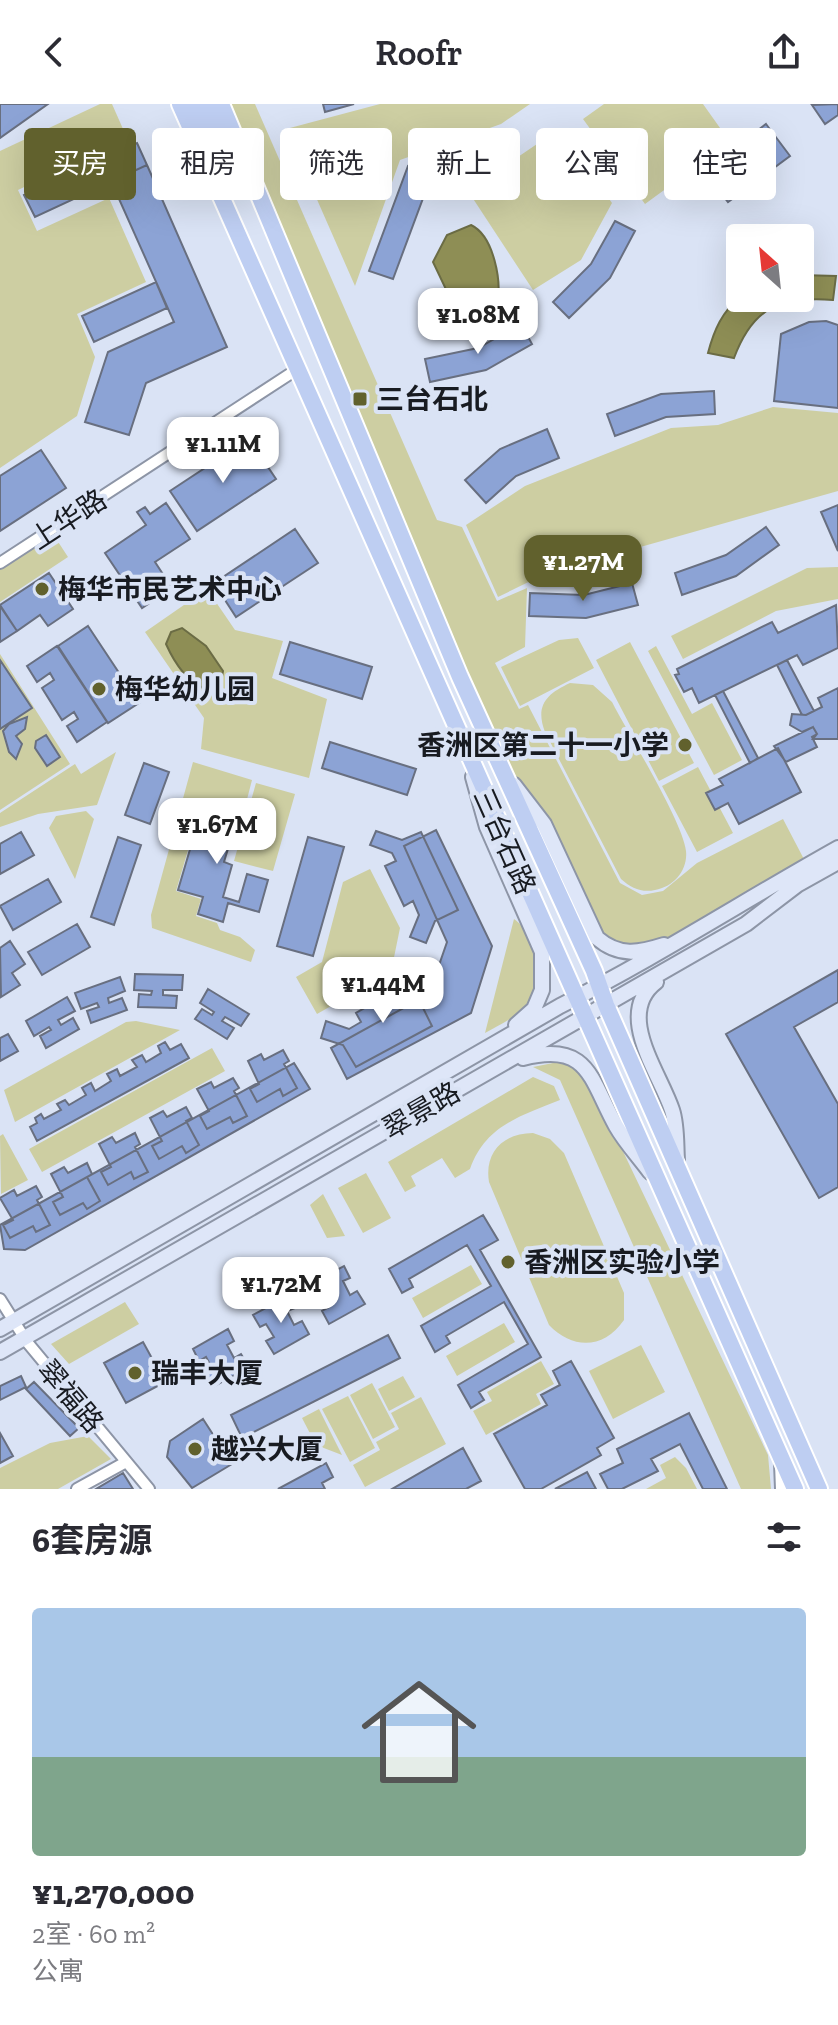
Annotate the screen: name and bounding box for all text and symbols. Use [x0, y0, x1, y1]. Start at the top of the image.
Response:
icon: back [32, 30, 76, 74]
icon: share [762, 30, 806, 74]
text: Roofr [375, 31, 463, 74]
chip: 买房 [24, 128, 136, 200]
chip: 租房 [152, 128, 264, 200]
chip: 筛选 [280, 128, 392, 200]
chip: 新上 [408, 128, 520, 200]
chip: 公寓 [536, 128, 648, 200]
chip: 住宅 [664, 128, 776, 200]
north arrow [726, 224, 814, 312]
map controls [726, 224, 814, 312]
pin: ¥1.08M [413, 288, 543, 356]
text: ¥1.08M [436, 298, 520, 330]
place label: 三台石北 [376, 383, 488, 416]
marker: 三台石北 [351, 390, 369, 408]
pin: ¥1.11M [158, 417, 288, 485]
text: ¥1.11M [185, 427, 261, 459]
street label: 上华路 [24, 483, 112, 556]
pin: ¥1.27M [518, 535, 648, 603]
text: ¥1.27M [542, 545, 624, 577]
place label: 梅华市民艺术中心 [58, 573, 282, 606]
marker: 梅华市民艺术中心 [33, 580, 51, 598]
place label: 梅华幼儿园 [115, 673, 255, 706]
marker: 梅华幼儿园 [90, 680, 108, 698]
place label: 香洲区第二十一小学 [417, 729, 669, 762]
marker: 香洲区第二十一小学 [676, 736, 694, 754]
street label: 三台石路 [467, 783, 542, 899]
pin: ¥1.67M [152, 798, 282, 866]
text: ¥1.67M [176, 808, 258, 840]
pin: ¥1.44M [318, 957, 448, 1025]
text: ¥1.44M [341, 967, 425, 999]
street label: 翠景路 [377, 1075, 466, 1146]
place label: 香洲区实验小学 [524, 1246, 720, 1279]
marker: 香洲区实验小学 [499, 1253, 517, 1271]
pin: ¥1.72M [216, 1257, 346, 1325]
text: ¥1.72M [240, 1267, 322, 1299]
street label: 翠福路 [31, 1354, 110, 1439]
place label: 瑞丰大厦 [151, 1357, 263, 1390]
marker: 瑞丰大厦 [126, 1364, 144, 1382]
place label: 越兴大厦 [211, 1433, 323, 1466]
marker: 越兴大厦 [186, 1440, 204, 1458]
icon: filters [762, 1515, 806, 1559]
text: 6套房源 [32, 1520, 152, 1561]
icon: home [347, 1660, 491, 1804]
text: ¥1,270,000 [32, 1872, 195, 1913]
text: 2室 · 60 m² [32, 1918, 155, 1950]
text: 公寓 [32, 1955, 84, 1987]

